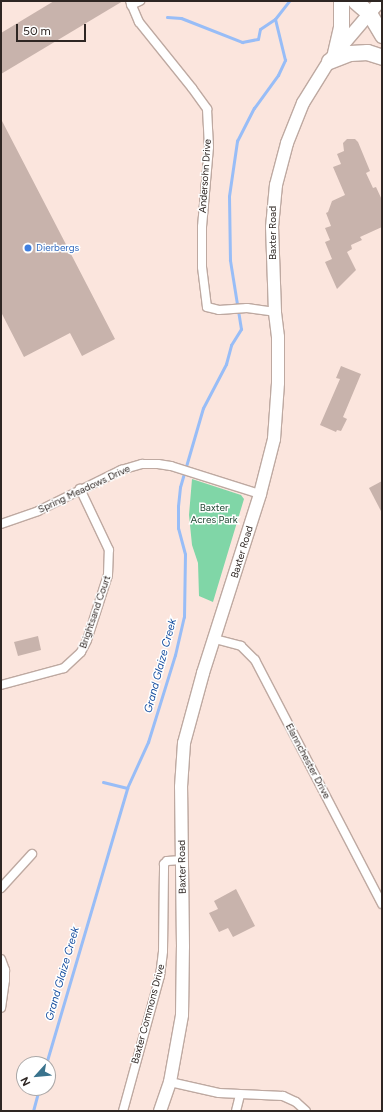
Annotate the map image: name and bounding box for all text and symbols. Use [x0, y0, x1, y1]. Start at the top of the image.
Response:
scale bar [18, 16, 88, 42]
text: 50 m [23, 24, 51, 38]
street label: Andersohn Drive [196, 139, 214, 213]
street label: Baxter Road [267, 206, 279, 260]
place label: Dierbergs [36, 242, 79, 254]
marker: Dierbergs [23, 243, 33, 253]
street label: Spring Meadows Drive [36, 462, 132, 516]
park label: Baxter Acres Park [190, 501, 238, 524]
street label: Baxter Road [228, 524, 256, 580]
street label: Brightsand Court [77, 574, 113, 650]
water label: Grand Glaize Creek [142, 618, 180, 714]
street label: Elannchester Drive [283, 721, 333, 801]
street label: Baxter Road [176, 840, 188, 894]
water label: Grand Glaize Creek [43, 926, 83, 1022]
street label: Baxter Commons Drive [129, 963, 167, 1065]
north arrow [16, 1056, 56, 1096]
text: N [18, 1074, 33, 1088]

